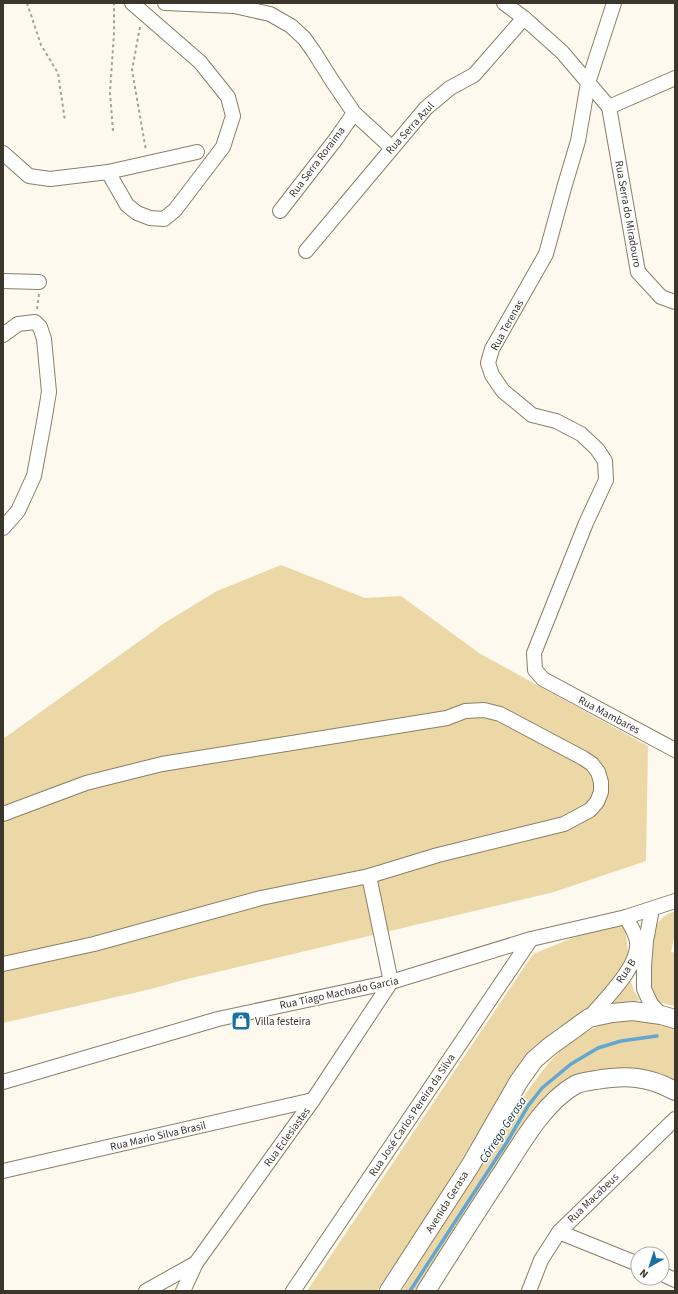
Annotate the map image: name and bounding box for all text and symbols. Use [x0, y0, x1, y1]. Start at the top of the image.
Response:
street label: Rua Serra Azul [382, 98, 438, 157]
street label: Rua Serra Roraima [285, 124, 349, 200]
street label: Rua Serra do Miradouro [611, 159, 645, 269]
street label: Rua Terenas [487, 297, 527, 353]
street label: Rua Mambares [576, 692, 643, 738]
street label: Rua B [612, 955, 640, 986]
street label: Rua Tiago Machado Garcia [278, 973, 400, 1013]
shop icon: Villa festeira [230, 1010, 252, 1032]
place label: Villa festeira [255, 1014, 311, 1029]
street label: Rua José Carlos Pereira da Silva [365, 1051, 459, 1179]
water label: Córrego Gerasa [475, 1093, 531, 1167]
street label: Rua Eclesiastes [260, 1104, 314, 1170]
street label: Rua Mario Silva Brasil [109, 1118, 208, 1154]
street label: Avenida Gerasa [422, 1168, 472, 1236]
street label: Rua Macabeus [564, 1169, 622, 1226]
north arrow [630, 1246, 670, 1286]
text: N [636, 1265, 652, 1282]

